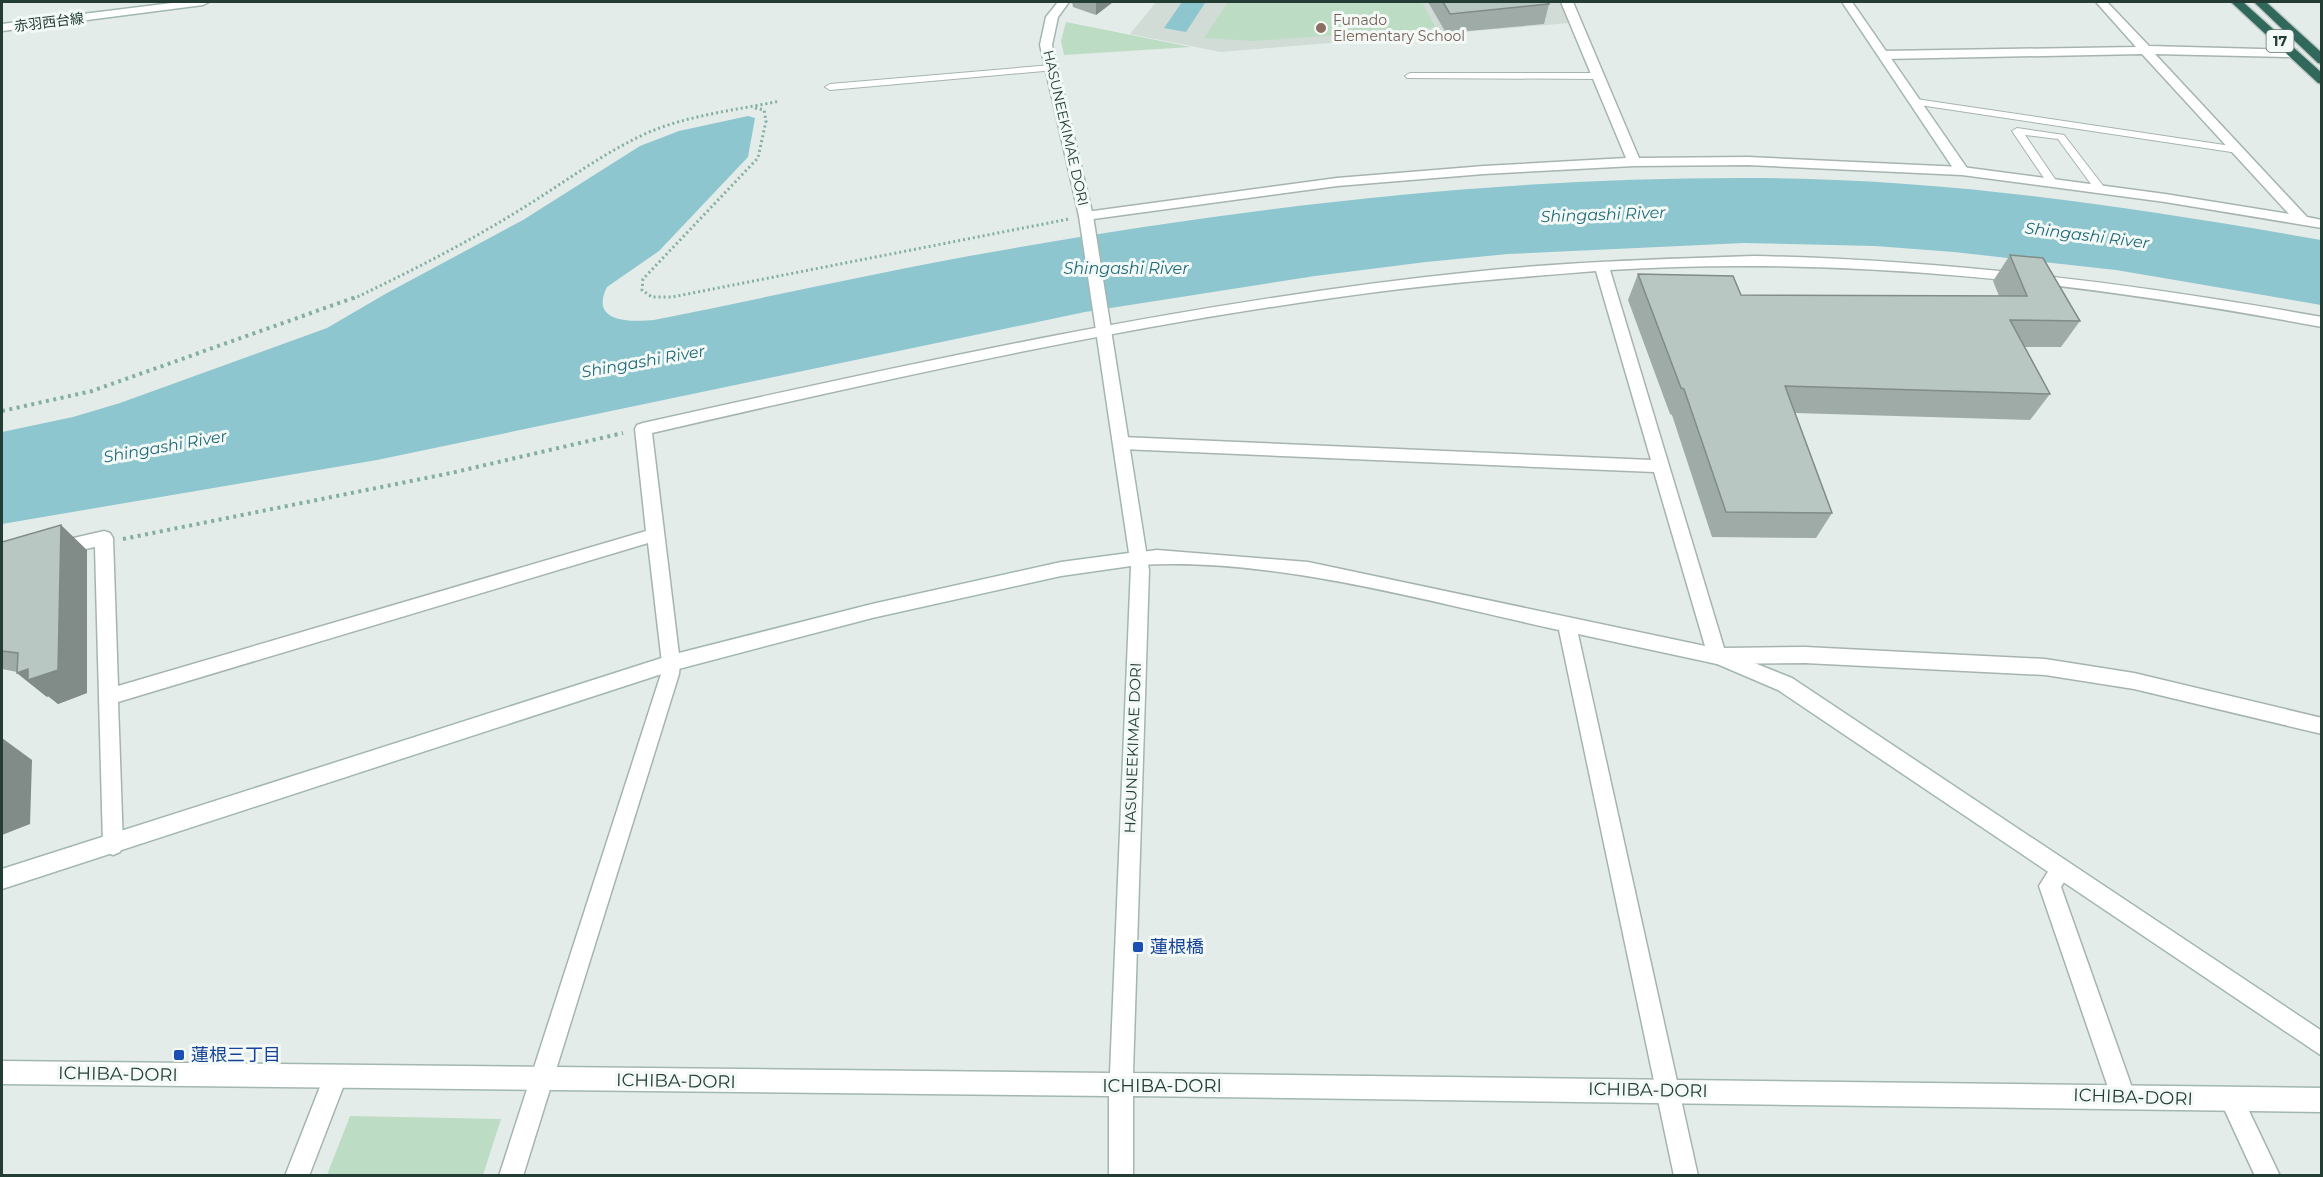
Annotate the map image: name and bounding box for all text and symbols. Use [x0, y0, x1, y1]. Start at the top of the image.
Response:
street label: 赤羽西台線 [13, 9, 85, 35]
place label: Funado Elementary School [1333, 11, 1465, 45]
marker: Funado Elementary School [1314, 21, 1328, 35]
road number: 17 [2266, 30, 2294, 52]
street label: HASUNEEKIMAE DORI [1039, 48, 1093, 208]
water label: Shingashi River [1540, 203, 1666, 226]
water label: Shingashi River [2024, 218, 2151, 253]
water label: Shingashi River [1063, 259, 1189, 278]
water label: Shingashi River [580, 341, 707, 382]
water label: Shingashi River [102, 426, 229, 467]
street label: HASUNEEKIMAE DORI [1120, 662, 1145, 834]
place label: 蓮根橋 [1150, 936, 1204, 958]
marker: 蓮根橋 [1131, 940, 1145, 954]
place label: 蓮根三丁目 [191, 1044, 281, 1066]
marker: 蓮根三丁目 [172, 1048, 186, 1062]
street label: ICHIBA-DORI [58, 1062, 178, 1086]
street label: ICHIBA-DORI [616, 1069, 736, 1093]
street label: ICHIBA-DORI [1102, 1075, 1222, 1097]
street label: ICHIBA-DORI [1588, 1078, 1708, 1102]
street label: ICHIBA-DORI [2073, 1084, 2193, 1110]

